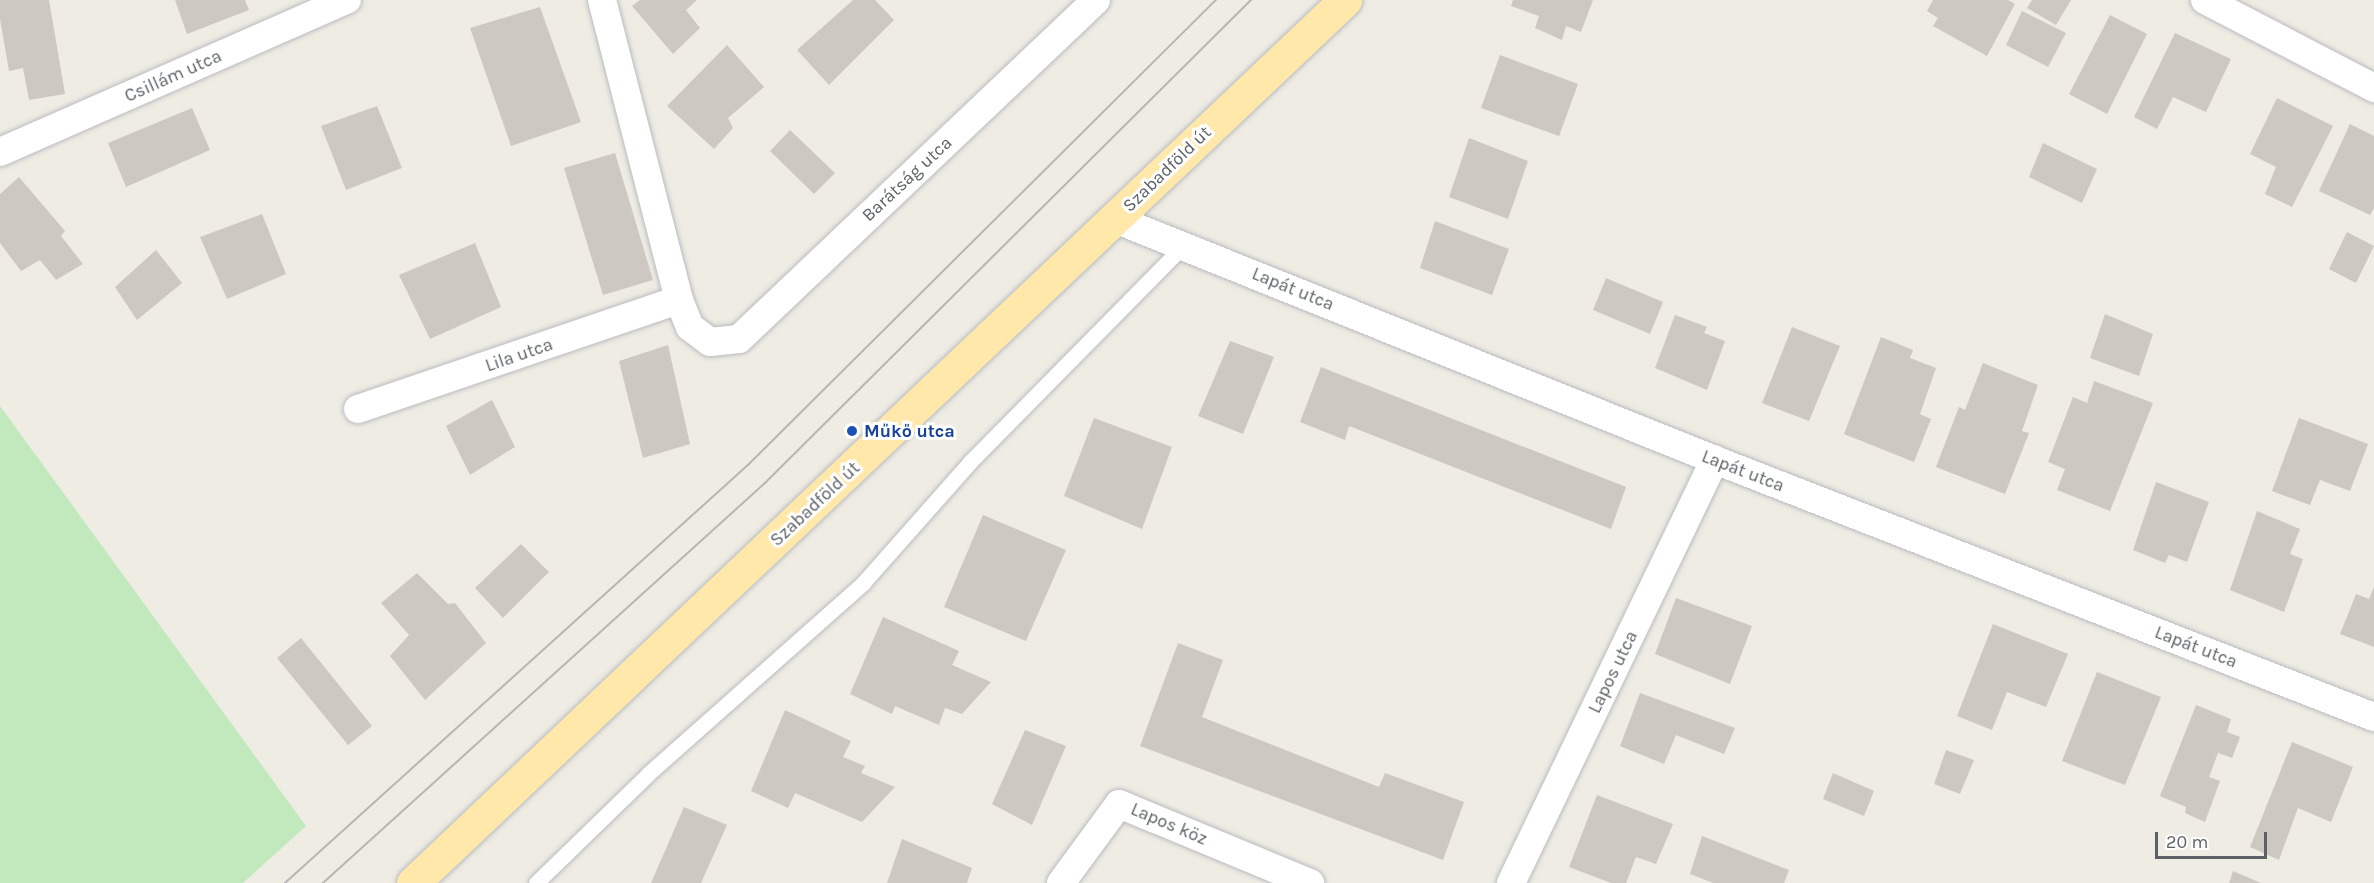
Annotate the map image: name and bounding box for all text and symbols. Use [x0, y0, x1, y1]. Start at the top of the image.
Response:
street label: Csillám utca [121, 45, 225, 107]
street label: Szabadföld út [1118, 122, 1216, 216]
street label: Barátság utca [858, 132, 956, 226]
street label: Lapát utca [1249, 263, 1337, 315]
street label: Lila utca [482, 333, 556, 377]
place label: Műkő utca [864, 420, 955, 442]
marker: Műkő utca [845, 424, 859, 438]
street label: Lapát utca [1699, 445, 1787, 497]
street label: Szabadföld út [766, 457, 864, 551]
street label: Lapát utca [2152, 621, 2240, 673]
street label: Lapos utca [1584, 627, 1642, 717]
street label: Lapos köz [1128, 798, 1210, 850]
scale bar [2158, 820, 2270, 858]
text: 20 m [2166, 831, 2208, 853]

